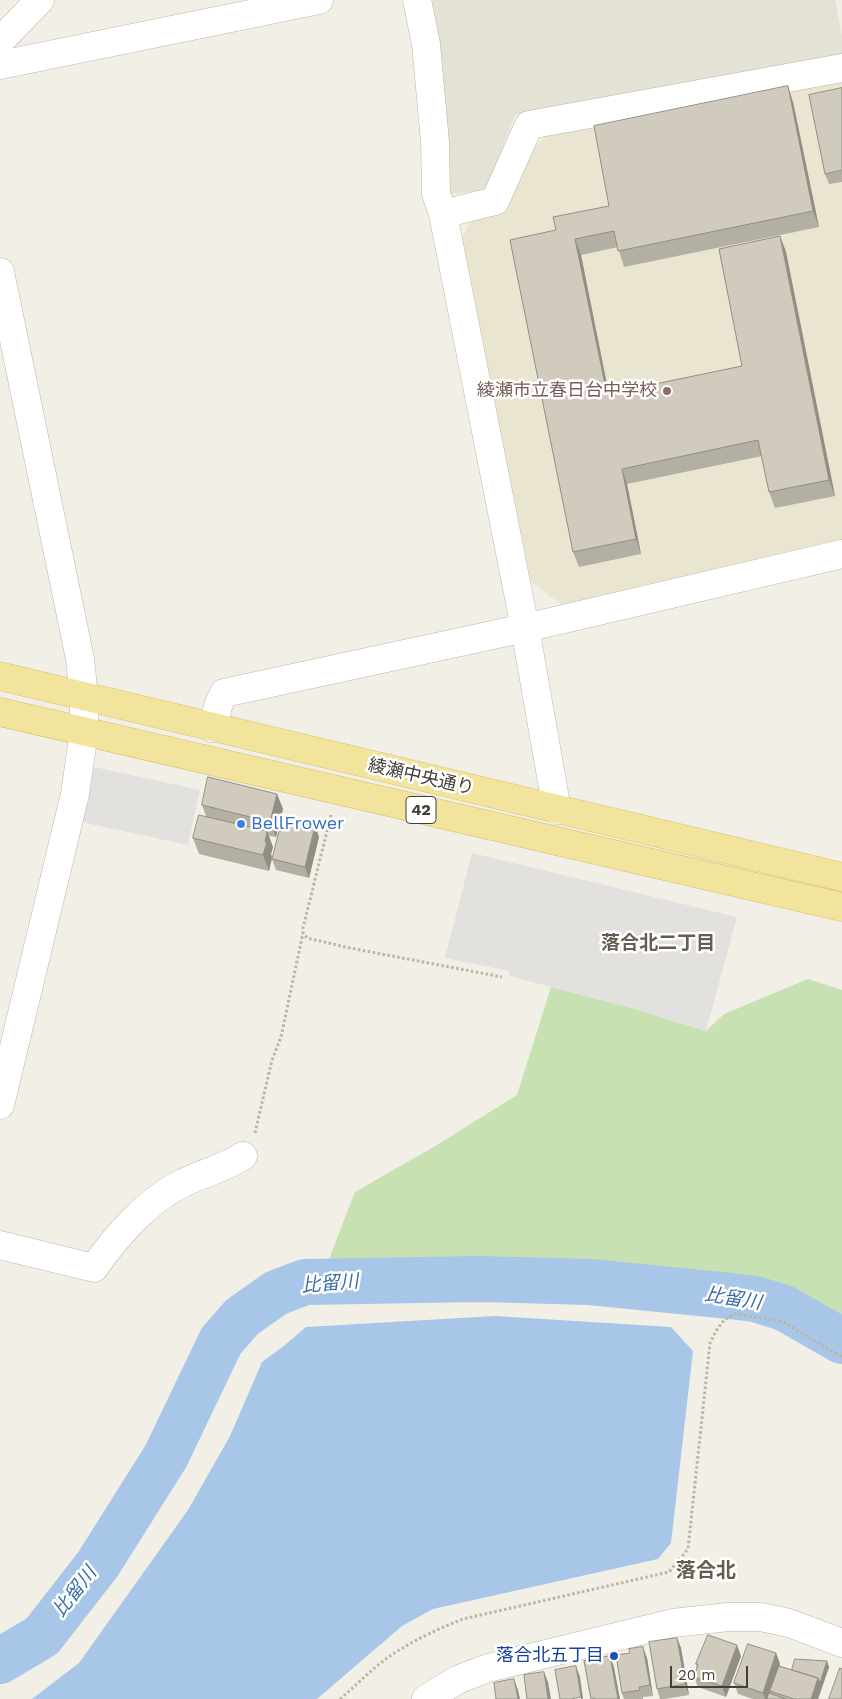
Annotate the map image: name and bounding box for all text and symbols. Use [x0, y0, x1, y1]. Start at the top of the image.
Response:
place label: 綾瀬市立春日台中学校 [477, 380, 657, 402]
marker: 綾瀬市立春日台中学校 [661, 385, 673, 397]
street label: 綾瀬中央通り [366, 754, 476, 800]
road number: 42 [406, 796, 436, 824]
place label: BellFrower [251, 813, 344, 835]
marker: BellFrower [235, 818, 247, 830]
district label: 落合北二丁目 [601, 932, 715, 954]
water label: 比留川 [301, 1270, 359, 1298]
water label: 比留川 [703, 1283, 763, 1315]
district label: 落合北 [676, 1559, 736, 1583]
water label: 比留川 [48, 1563, 102, 1621]
place label: 落合北五丁目 [496, 1645, 604, 1667]
marker: 落合北五丁目 [608, 1650, 620, 1662]
scale bar [672, 1656, 750, 1688]
text: 20 m [678, 1666, 716, 1684]

